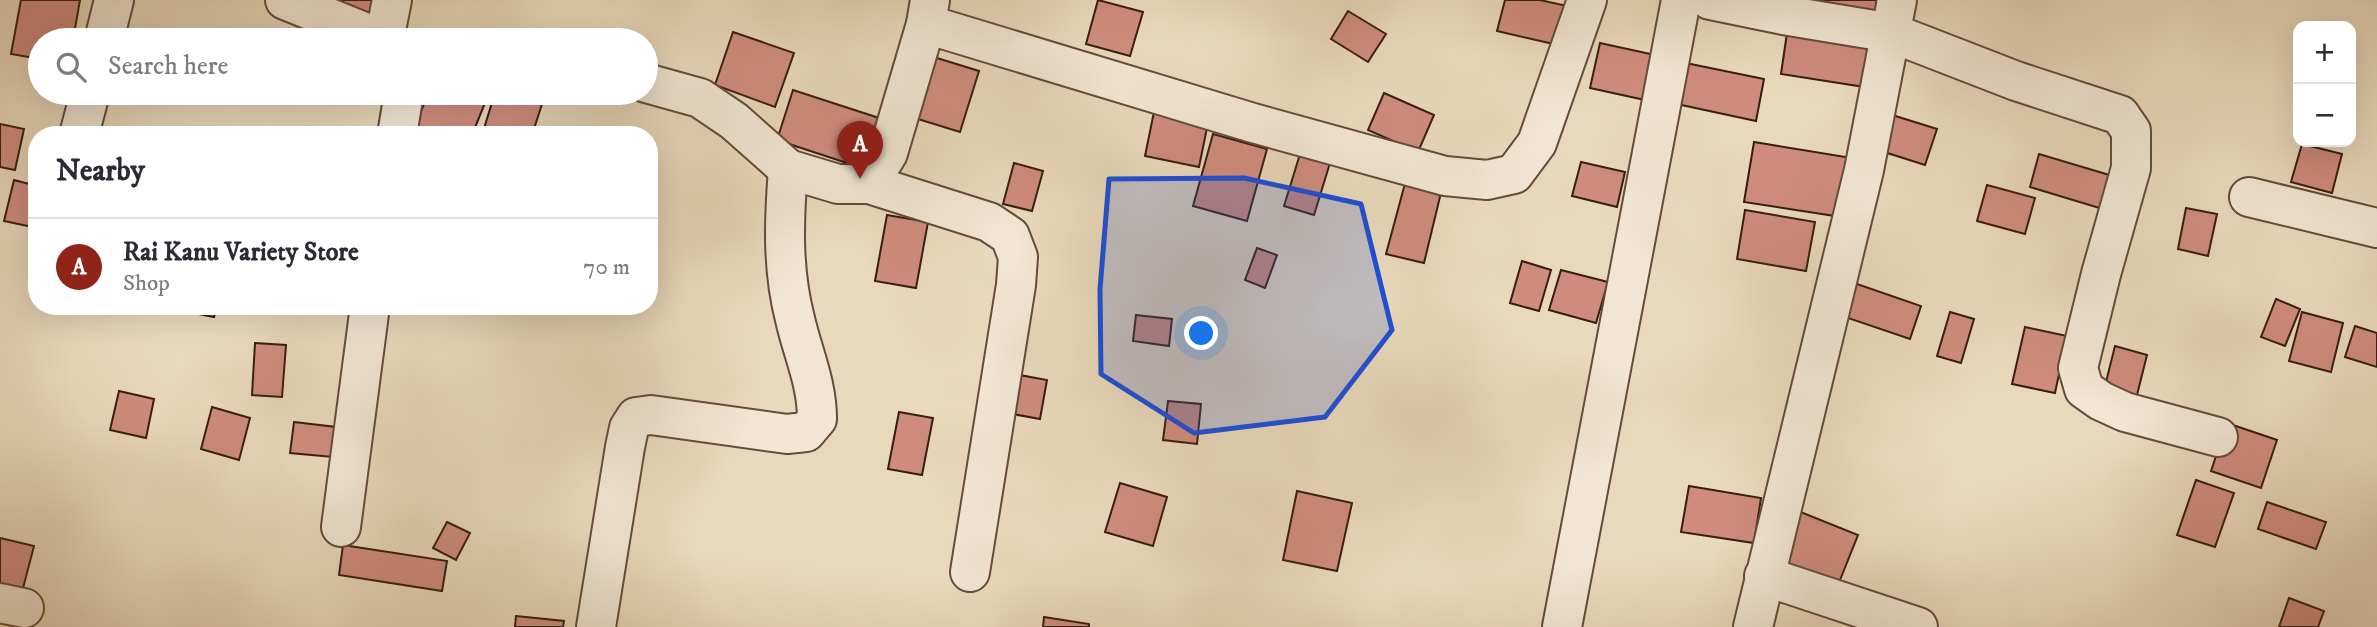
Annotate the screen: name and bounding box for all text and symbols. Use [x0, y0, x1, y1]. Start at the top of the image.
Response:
map controls [2293, 21, 2356, 147]
button: + [2293, 21, 2356, 84]
search box [28, 28, 658, 105]
icon: search [52, 48, 90, 86]
text: Search here [108, 50, 228, 83]
button: − [2293, 84, 2356, 147]
pin: A [837, 121, 883, 179]
text: Nearby [56, 153, 145, 190]
text: Rai Kanu Variety Store [123, 236, 359, 269]
text: A [72, 253, 86, 282]
text: 70 m [583, 253, 630, 282]
text: Shop [123, 269, 170, 298]
your location [1184, 316, 1218, 350]

